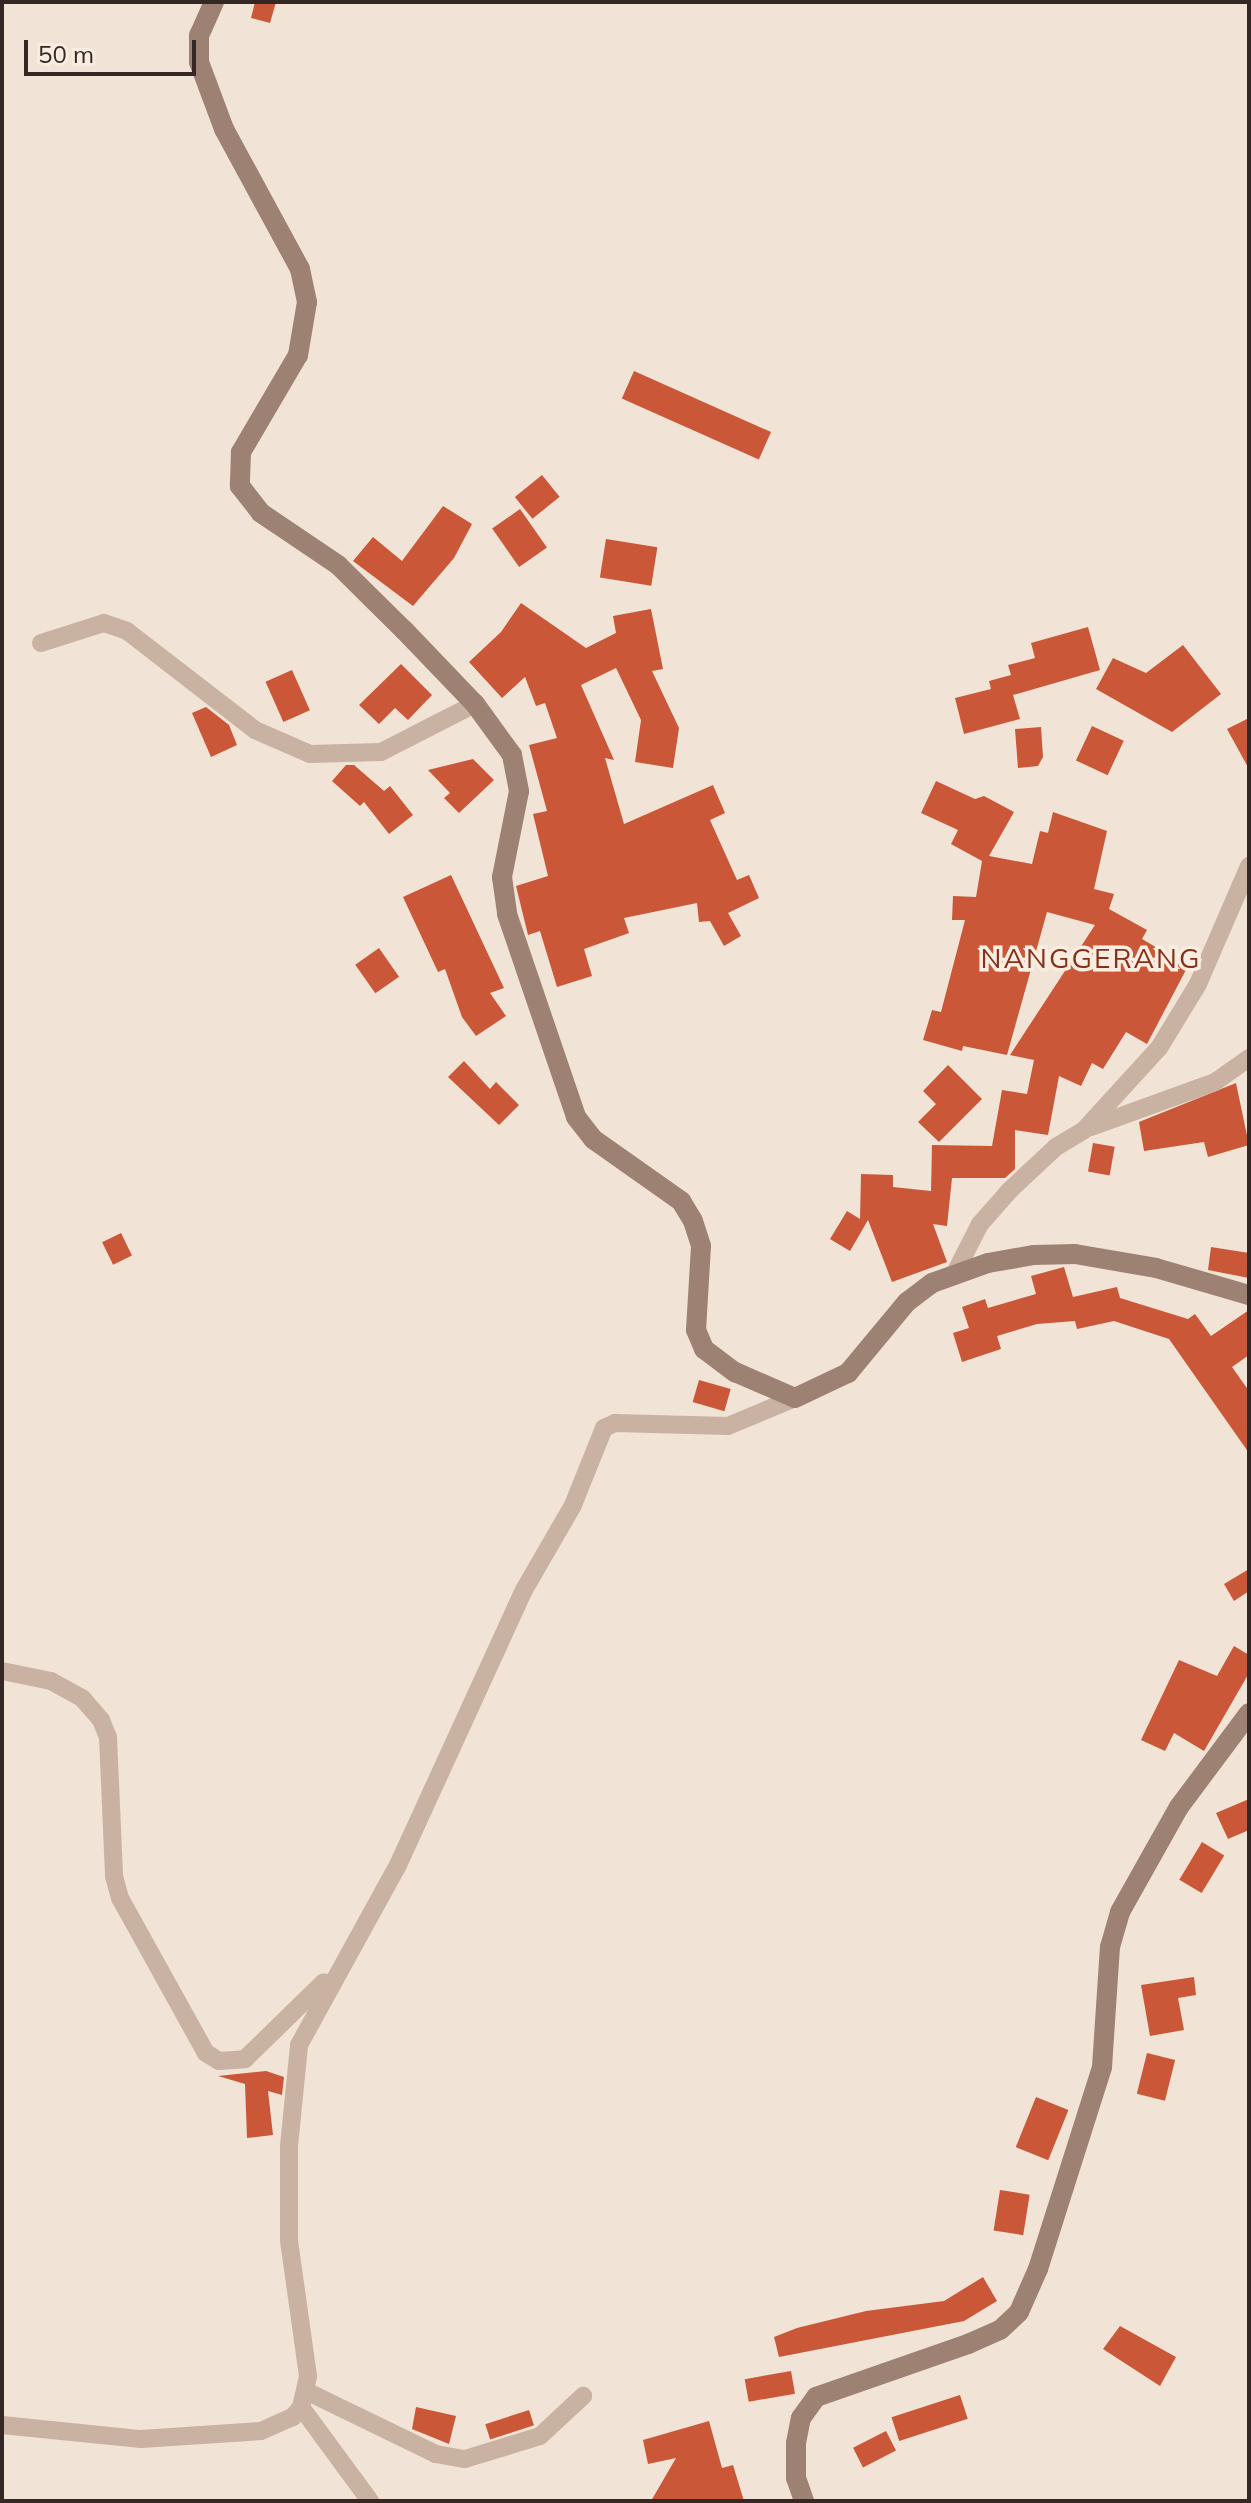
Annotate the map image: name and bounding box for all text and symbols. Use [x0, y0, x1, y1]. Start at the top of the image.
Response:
scale bar [28, 24, 200, 74]
text: 50 m [38, 39, 94, 69]
district label: NANGGERANG [981, 941, 1201, 975]

